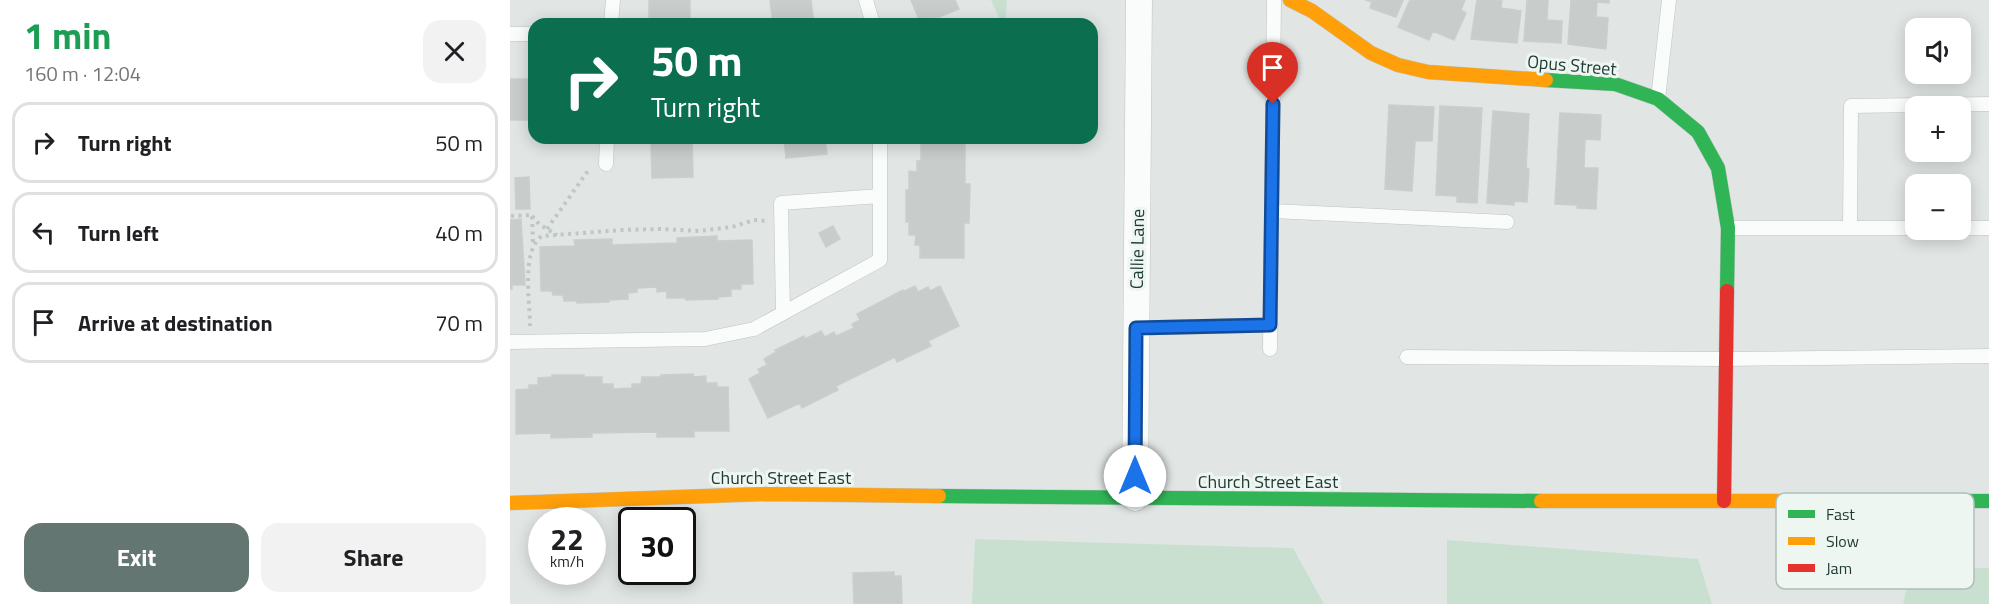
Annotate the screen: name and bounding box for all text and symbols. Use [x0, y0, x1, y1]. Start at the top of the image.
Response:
text: 1 min [24, 8, 111, 63]
map controls [1905, 18, 1971, 240]
button: sound [1905, 18, 1971, 84]
button: close [423, 20, 486, 83]
text: 50 m [651, 28, 743, 92]
icon: right [552, 42, 630, 120]
pin [1247, 42, 1298, 104]
street label: Opus Street [1526, 48, 1619, 82]
icon: arrive [1256, 51, 1289, 84]
text: 160 m · 12:04 [24, 58, 141, 89]
text: Turn right [651, 86, 760, 127]
button: + [1905, 96, 1971, 162]
icon: right [27, 126, 60, 159]
text: Turn right [78, 126, 172, 160]
text: 50 m [435, 126, 483, 160]
button: − [1905, 174, 1971, 240]
street label: Callie Lane [1123, 209, 1151, 289]
icon: left [27, 216, 60, 249]
text: Turn left [78, 216, 159, 250]
text: 40 m [435, 216, 483, 250]
icon: arrive [27, 306, 60, 339]
text: Arrive at destination [78, 306, 273, 340]
text: 70 m [435, 306, 483, 340]
position arrow [1103, 444, 1167, 508]
street label: Church Street East [711, 464, 852, 491]
street label: Church Street East [1198, 468, 1339, 495]
legend [1776, 493, 1974, 589]
text: Fast [1826, 502, 1855, 526]
speed limit sign: 30 [618, 507, 696, 585]
text: 22 [550, 516, 584, 562]
button: Exit [24, 523, 249, 592]
button: Share [261, 523, 486, 592]
text: Slow [1826, 529, 1859, 553]
text: km/h [550, 550, 584, 573]
text: Jam [1826, 556, 1852, 580]

